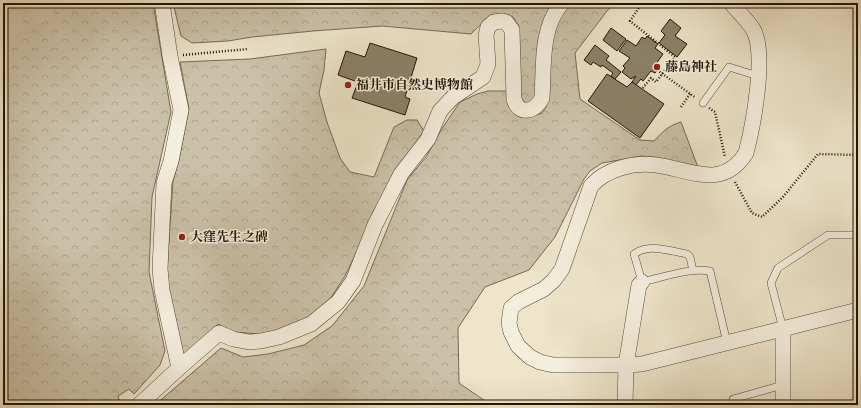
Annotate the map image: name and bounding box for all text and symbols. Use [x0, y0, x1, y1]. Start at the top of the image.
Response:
place label: 藤島神社 [665, 59, 717, 75]
marker: 藤島神社 [652, 62, 662, 72]
place label: 福井市自然史博物館 [356, 77, 473, 93]
marker: 福井市自然史博物館 [343, 80, 353, 90]
place label: 大窪先生之碑 [190, 229, 268, 245]
marker: 大窪先生之碑 [177, 232, 187, 242]

